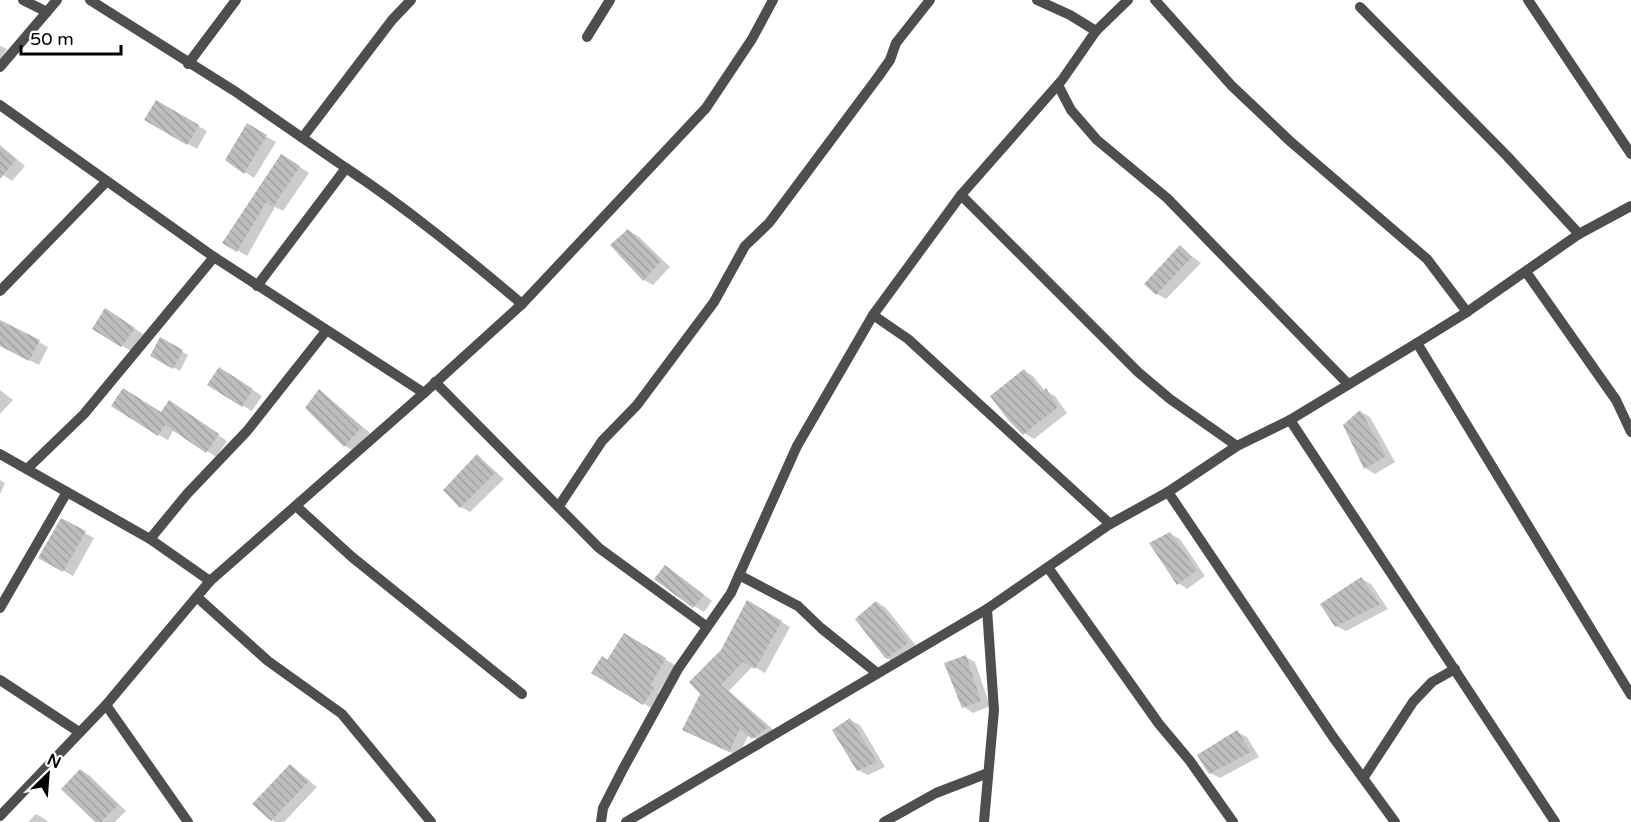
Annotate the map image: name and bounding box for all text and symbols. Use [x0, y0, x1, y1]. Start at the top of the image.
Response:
scale bar [21, 18, 122, 56]
text: 50 m [30, 28, 74, 50]
north arrow [18, 744, 78, 804]
text: N [44, 750, 64, 773]

